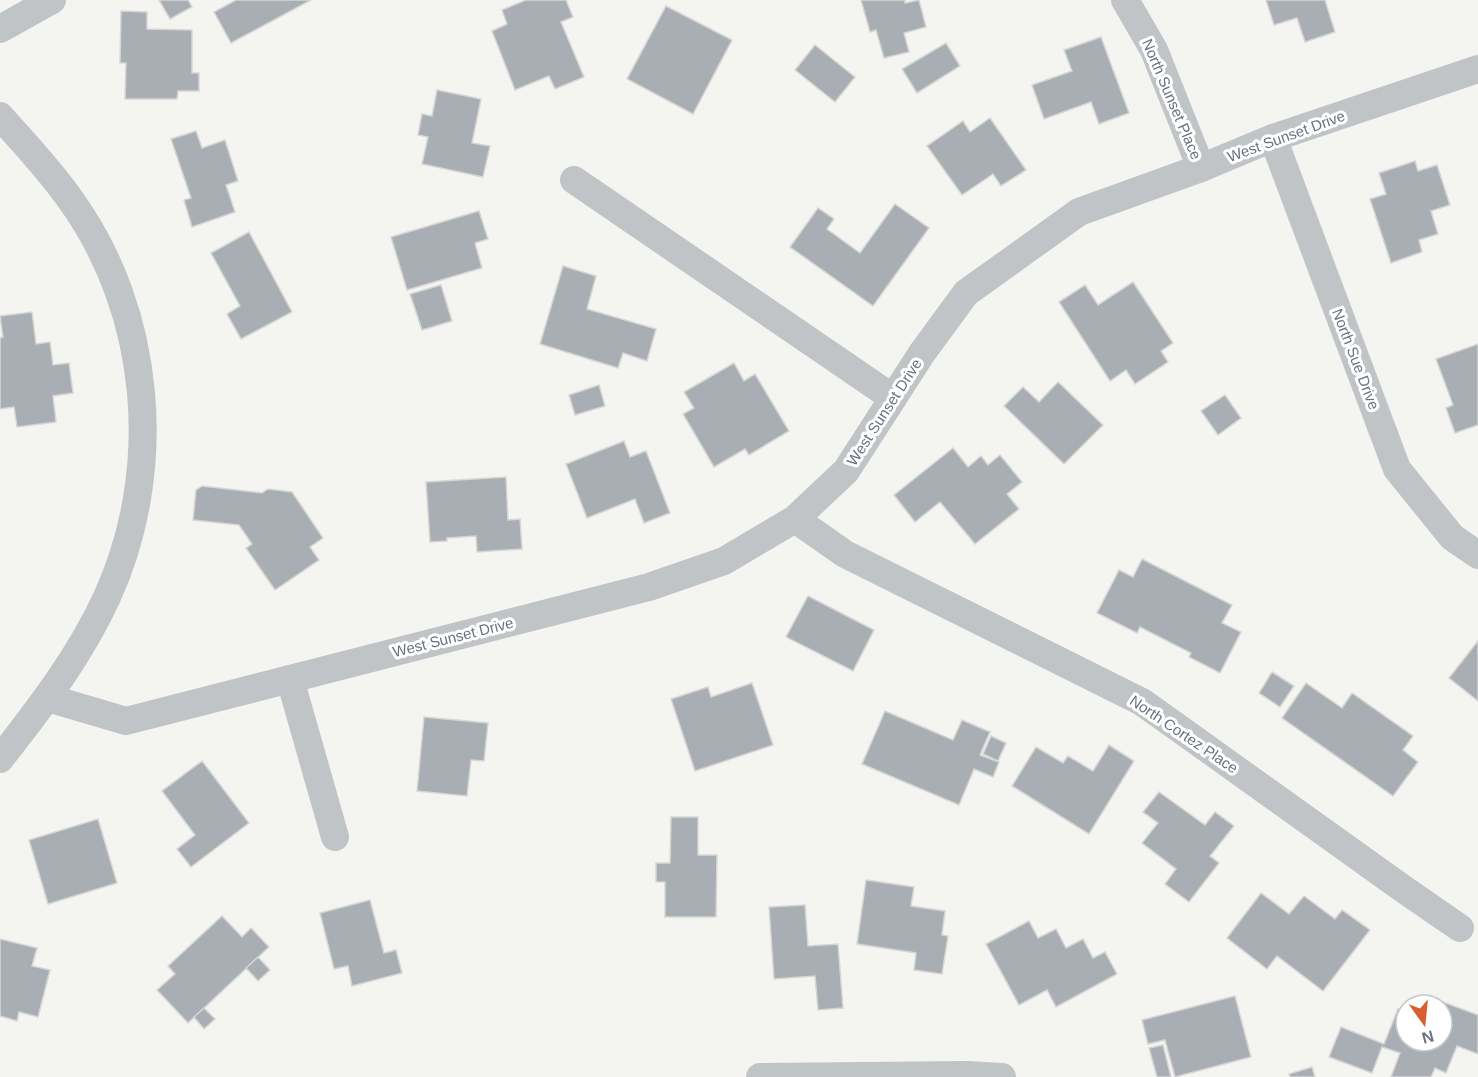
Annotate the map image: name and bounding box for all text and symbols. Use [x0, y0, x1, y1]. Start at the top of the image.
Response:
street label: North Sunset Place [1139, 36, 1205, 162]
street label: West Sunset Drive [1225, 107, 1347, 165]
street label: North Sue Drive [1329, 306, 1383, 412]
street label: West Sunset Drive [843, 355, 925, 469]
street label: West Sunset Drive [391, 614, 515, 660]
street label: North Cortez Place [1127, 692, 1241, 776]
north arrow [1394, 993, 1454, 1053]
text: N [1420, 1027, 1436, 1047]

